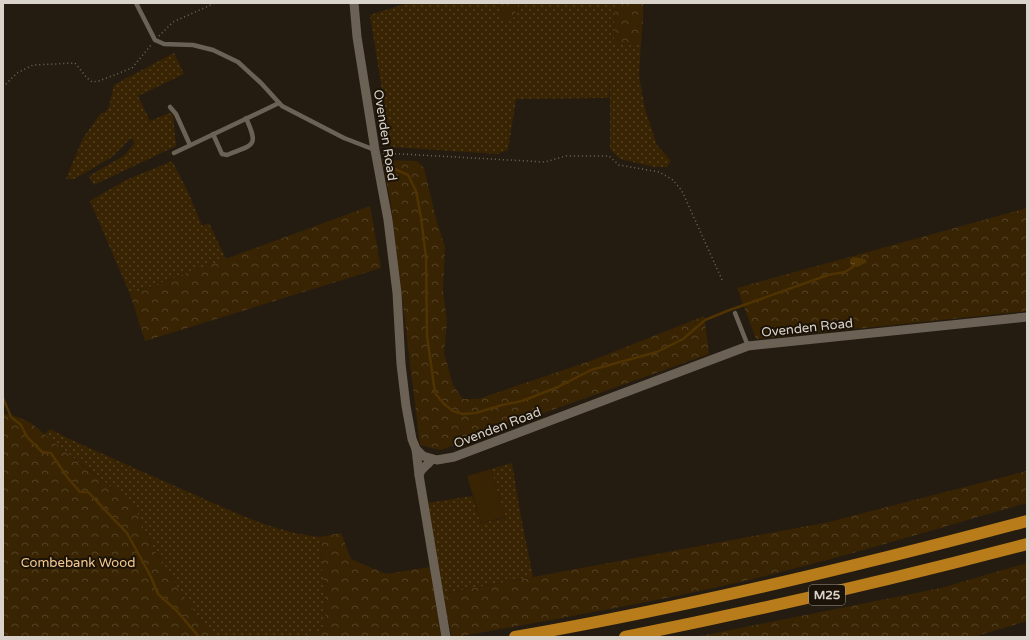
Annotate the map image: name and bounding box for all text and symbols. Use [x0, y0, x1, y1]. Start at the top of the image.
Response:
street label: Ovenden Road [370, 88, 400, 182]
street label: Ovenden Road [760, 315, 854, 341]
street label: Ovenden Road [451, 404, 543, 452]
park label: Combebank Wood [21, 555, 135, 571]
road number: M25 [809, 585, 845, 605]

